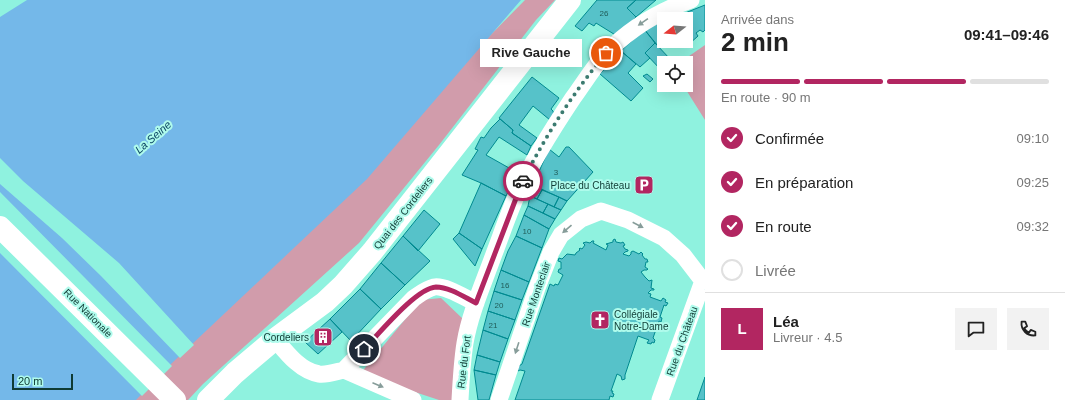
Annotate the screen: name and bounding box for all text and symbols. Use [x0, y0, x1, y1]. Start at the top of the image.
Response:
house number: 26 [600, 9, 609, 18]
north arrow [657, 12, 693, 48]
map controls [657, 12, 693, 92]
text: Arrivée dans [721, 12, 794, 27]
one-way arrow [638, 18, 648, 26]
text: 09:41–09:46 [964, 26, 1049, 43]
text: 2 min [721, 27, 789, 57]
pin [589, 36, 623, 70]
callout: Rive Gauche [480, 39, 582, 67]
icon: bag [595, 42, 617, 64]
text: Rive Gauche [492, 45, 570, 60]
button: locate [657, 56, 693, 92]
text: En route · 90 m [721, 90, 811, 105]
water label: La Seine [133, 118, 173, 156]
icon: check [721, 127, 743, 149]
text: Confirmée [755, 130, 824, 147]
text: 09:10 [1016, 131, 1049, 146]
courier [503, 161, 543, 201]
house number: 3 [554, 168, 559, 177]
icon: car [512, 170, 534, 192]
icon: check [721, 171, 743, 193]
parking icon: Place du Château [633, 174, 655, 196]
text: En préparation [755, 174, 853, 191]
street label: Quai des Cordeliers [371, 175, 435, 251]
text: 09:25 [1016, 175, 1049, 190]
place label: Place du Château [550, 180, 630, 191]
icon: check [721, 215, 743, 237]
text: En route [755, 218, 812, 235]
text: 09:32 [1016, 219, 1049, 234]
one-way arrow [632, 222, 644, 228]
one-way arrow [562, 225, 573, 234]
house number: 10 [523, 227, 532, 236]
street label: Rue Monteclair [520, 260, 552, 328]
text: Livrée [755, 262, 796, 279]
house number: 16 [501, 281, 510, 290]
street label: Rue Nationale [62, 287, 115, 340]
house number: 20 [495, 301, 504, 310]
street label: Rue du Château [664, 305, 700, 377]
button: chat [955, 308, 997, 350]
button: phone [1007, 308, 1049, 350]
church icon: Collégiale Notre-Dame [589, 309, 611, 331]
place label: Collégiale Notre-Dame [614, 309, 669, 332]
text: Léa [773, 313, 799, 330]
text: L [737, 320, 747, 337]
house number: 21 [489, 321, 498, 330]
building icon: Cordeliers [312, 326, 334, 348]
text: Livreur · 4.5 [773, 330, 842, 345]
place label: Cordeliers [263, 332, 309, 343]
pin [347, 332, 381, 366]
street label: Rue du Fort [455, 335, 473, 389]
icon: home [353, 338, 375, 360]
one-way arrow [514, 342, 520, 354]
scale bar [12, 372, 73, 391]
text: 20 m [18, 375, 42, 387]
one-way arrow [373, 382, 384, 388]

